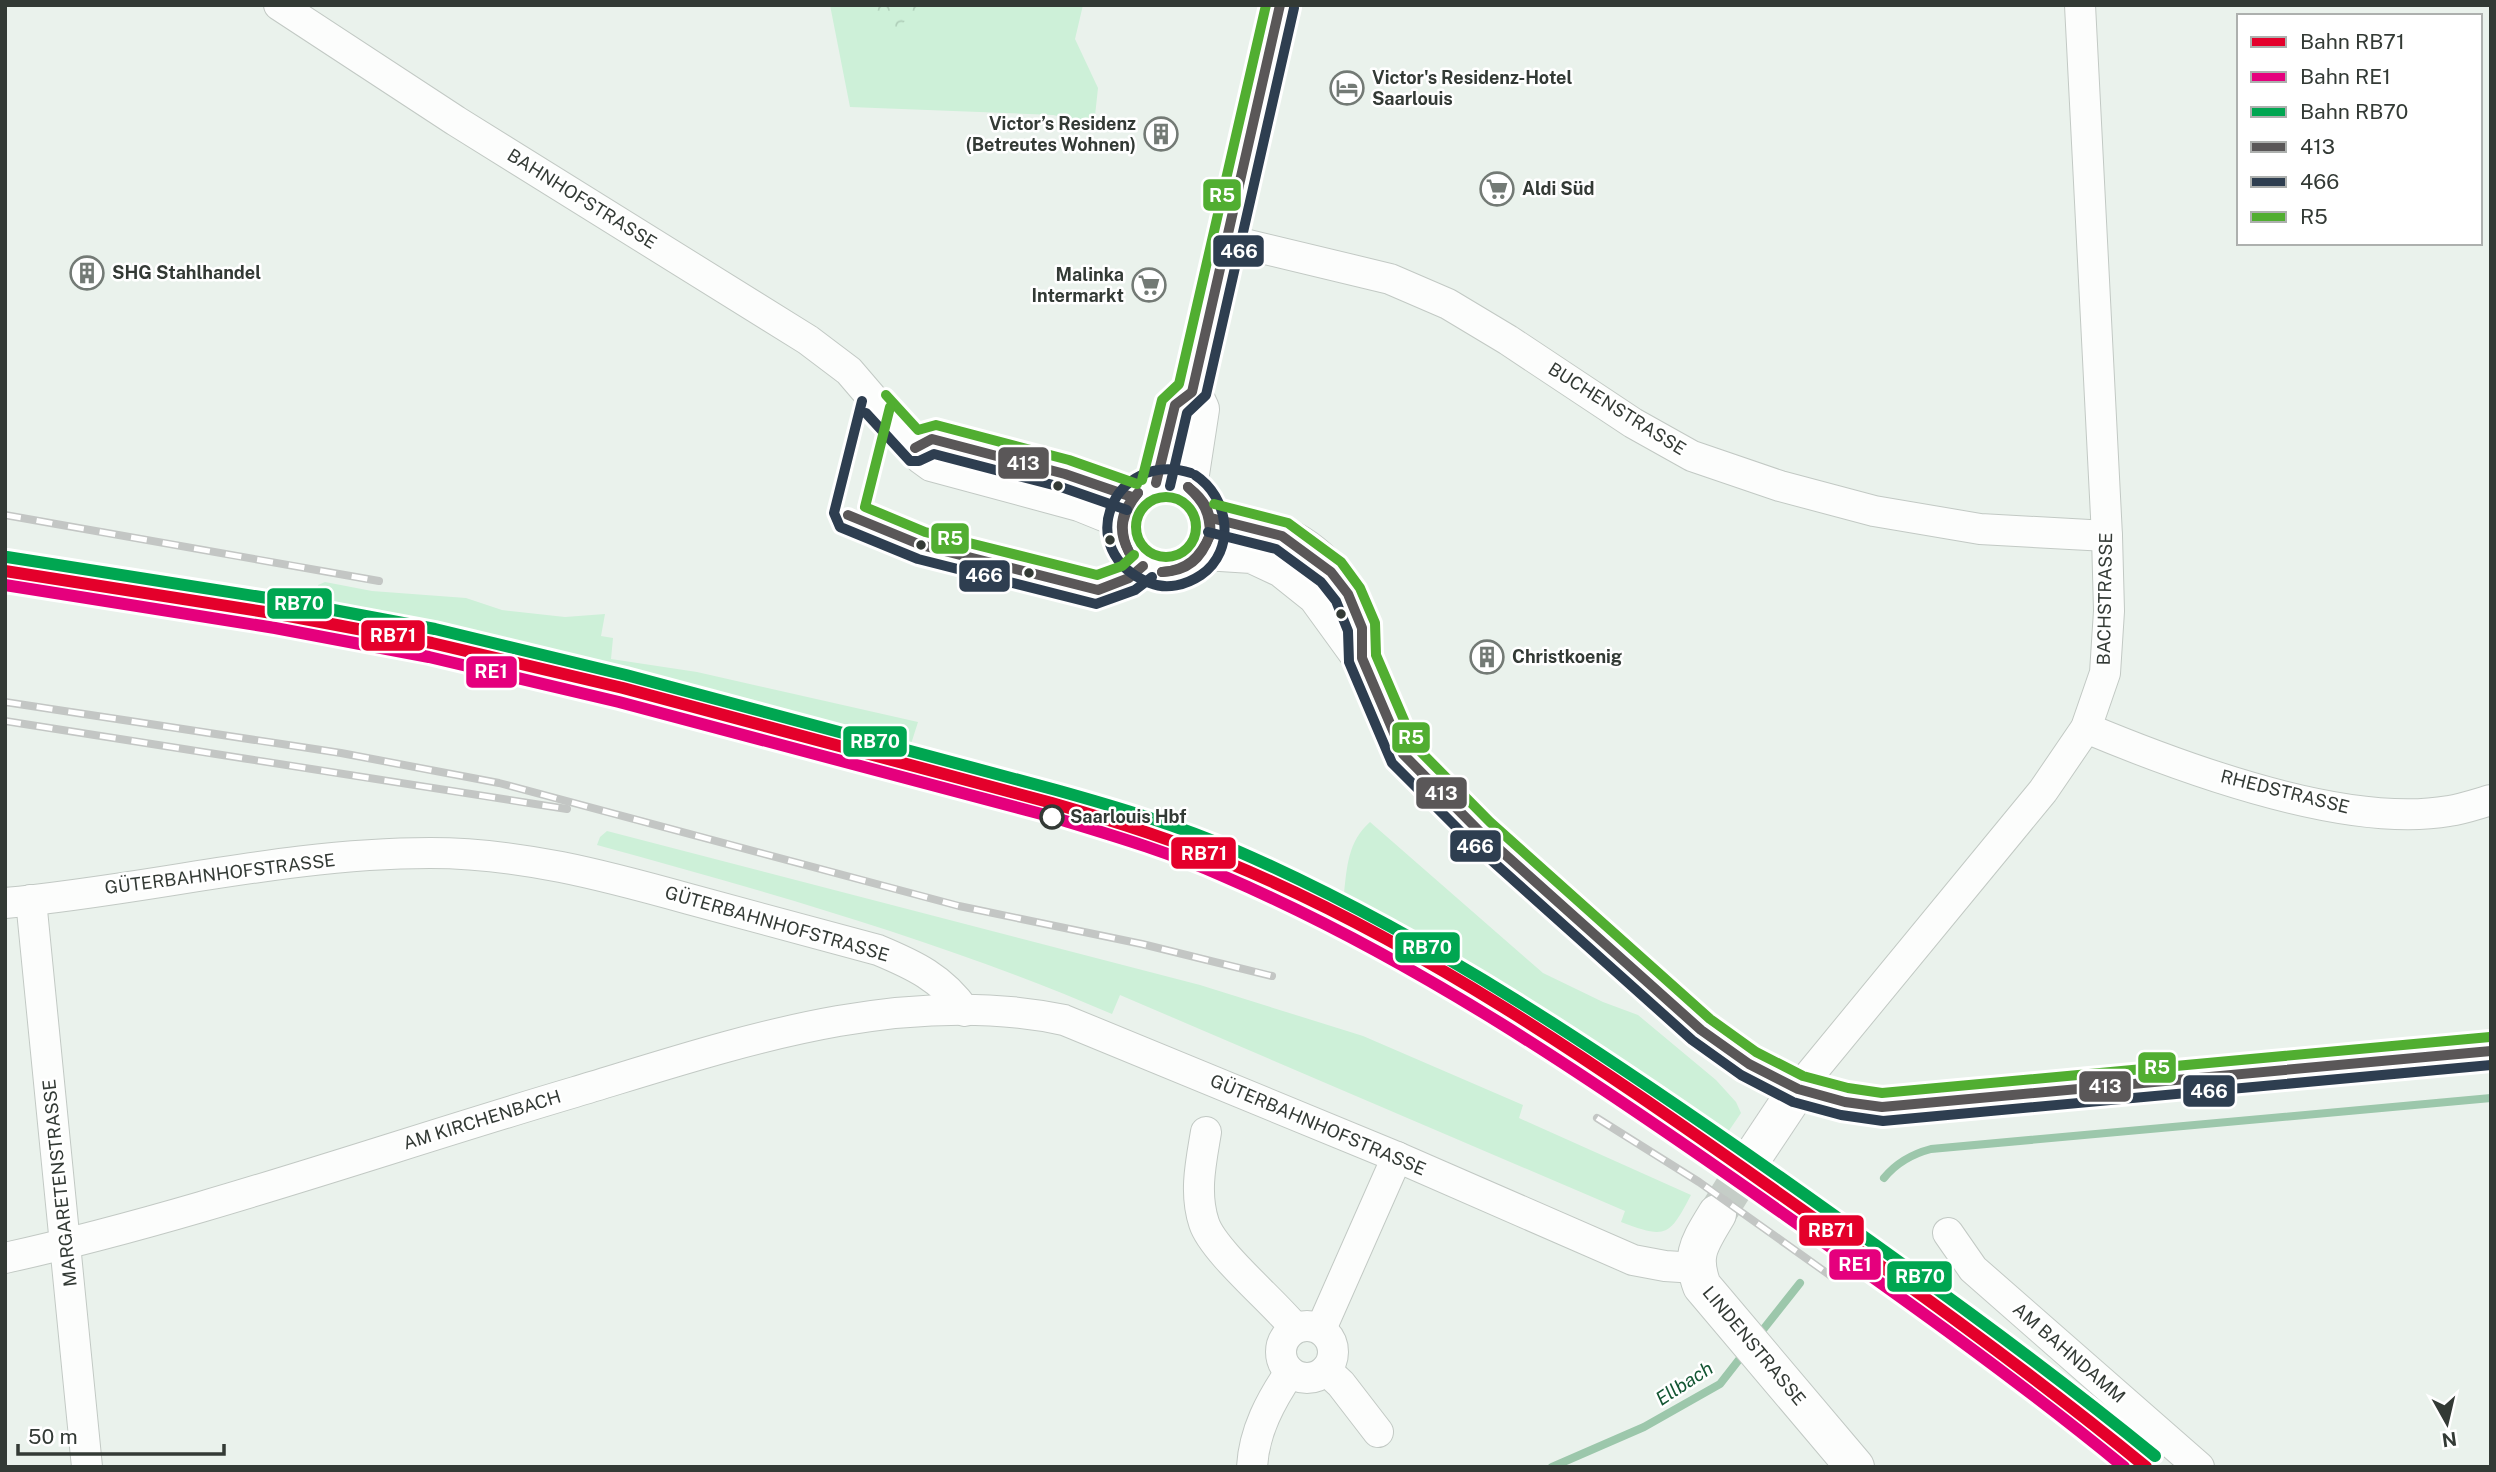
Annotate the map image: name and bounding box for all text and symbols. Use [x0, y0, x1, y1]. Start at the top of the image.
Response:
legend [2237, 14, 2482, 245]
text: Bahn RB71 [2300, 29, 2405, 54]
text: Bahn RE1 [2300, 64, 2391, 89]
place label: Victor's Residenz-Hotel Saarlouis [1372, 67, 1572, 109]
hotel icon: Victor's Residenz-Hotel Saarlouis [1328, 69, 1366, 107]
text: Bahn RB70 [2300, 99, 2408, 124]
place label: Victor’s Residenz (Betreutes Wohnen) [966, 113, 1136, 155]
building icon: Victor’s Residenz (Betreutes Wohnen) [1142, 115, 1180, 153]
text: 413 [2300, 134, 2335, 159]
street label: BAHNHOFSTRASSE [504, 144, 661, 253]
text: 466 [2300, 169, 2339, 194]
supermarket icon: Aldi Süd [1478, 170, 1516, 208]
line badge: R5 [1202, 178, 1242, 212]
place label: Aldi Süd [1522, 178, 1594, 199]
text: R5 [1209, 184, 1235, 206]
text: R5 [2300, 204, 2328, 229]
line badge: 466 [1212, 234, 1265, 268]
text: 466 [1220, 240, 1258, 262]
building icon: SHG Stahlhandel [68, 254, 106, 292]
place label: SHG Stahlhandel [112, 262, 261, 283]
place label: Malinka Intermarkt [1032, 264, 1124, 306]
supermarket icon: Malinka Intermarkt [1130, 266, 1168, 304]
street label: BUCHENSTRASSE [1545, 358, 1690, 459]
line badge: 413 [997, 446, 1050, 480]
text: 413 [1006, 452, 1040, 474]
unlabelled marker [1051, 479, 1065, 493]
line badge: R5 [930, 522, 970, 555]
text: R5 [937, 527, 963, 549]
street label: BACHSTRASSE [2093, 532, 2116, 666]
unlabelled marker [1103, 533, 1117, 547]
unlabelled marker [914, 538, 928, 552]
line badge: 466 [958, 559, 1011, 593]
text: 466 [965, 564, 1003, 586]
unlabelled marker [1022, 566, 1036, 580]
line badge: RB70 [266, 587, 333, 620]
text: RB70 [274, 592, 324, 614]
unlabelled marker [1334, 607, 1348, 621]
line badge: RB71 [360, 619, 426, 652]
text: RB71 [370, 624, 416, 646]
building icon: Christkoenig [1468, 638, 1506, 676]
place label: Christkoenig [1512, 646, 1622, 667]
line badge: RE1 [465, 655, 518, 689]
text: RE1 [474, 660, 508, 682]
line badge: R5 [1391, 721, 1431, 754]
line badge: RB70 [842, 725, 908, 758]
text: R5 [1398, 726, 1424, 748]
text: RB70 [850, 730, 900, 752]
street label: RHEDSTRASSE [2218, 765, 2352, 818]
line badge: 413 [1415, 776, 1468, 810]
text: 413 [1424, 782, 1458, 804]
marker: Saarlouis Hbf [1040, 805, 1064, 829]
place label: Saarlouis Hbf [1070, 806, 1186, 827]
line badge: 466 [1449, 829, 1502, 863]
text: 466 [1456, 835, 1494, 857]
line badge: RB71 [1170, 836, 1237, 870]
text: RB71 [1181, 842, 1227, 864]
street label: GÜTERBAHNHOFSTRASSE [103, 848, 336, 898]
street label: GÜTERBAHNHOFSTRASSE [663, 880, 892, 966]
line badge: RB70 [1394, 931, 1461, 964]
text: RB70 [1402, 936, 1452, 958]
line badge: R5 [2137, 1051, 2177, 1084]
text: R5 [2144, 1056, 2170, 1078]
street label: GÜTERBAHNHOFSTRASSE [1207, 1069, 1430, 1180]
line badge: 413 [2078, 1070, 2132, 1103]
line badge: 466 [2182, 1074, 2236, 1108]
text: 413 [2088, 1075, 2122, 1097]
street label: MARGARETENSTRASSE [38, 1078, 81, 1288]
text: 466 [2190, 1080, 2228, 1102]
street label: AM KIRCHENBACH [400, 1086, 563, 1154]
line badge: RB71 [1798, 1214, 1865, 1247]
text: RB71 [1808, 1219, 1854, 1241]
line badge: RE1 [1828, 1248, 1882, 1281]
text: RE1 [1838, 1253, 1872, 1275]
line badge: RB70 [1886, 1260, 1953, 1293]
text: RB70 [1895, 1265, 1945, 1287]
street label: LINDENSTRASSE [1698, 1282, 1810, 1409]
street label: AM BAHNDAMM [2009, 1298, 2130, 1407]
water label: Ellbach [1651, 1356, 1717, 1410]
north arrow [2412, 1388, 2482, 1458]
scale bar [18, 1412, 224, 1456]
text: 50 m [28, 1424, 78, 1449]
text: N [2440, 1428, 2458, 1452]

